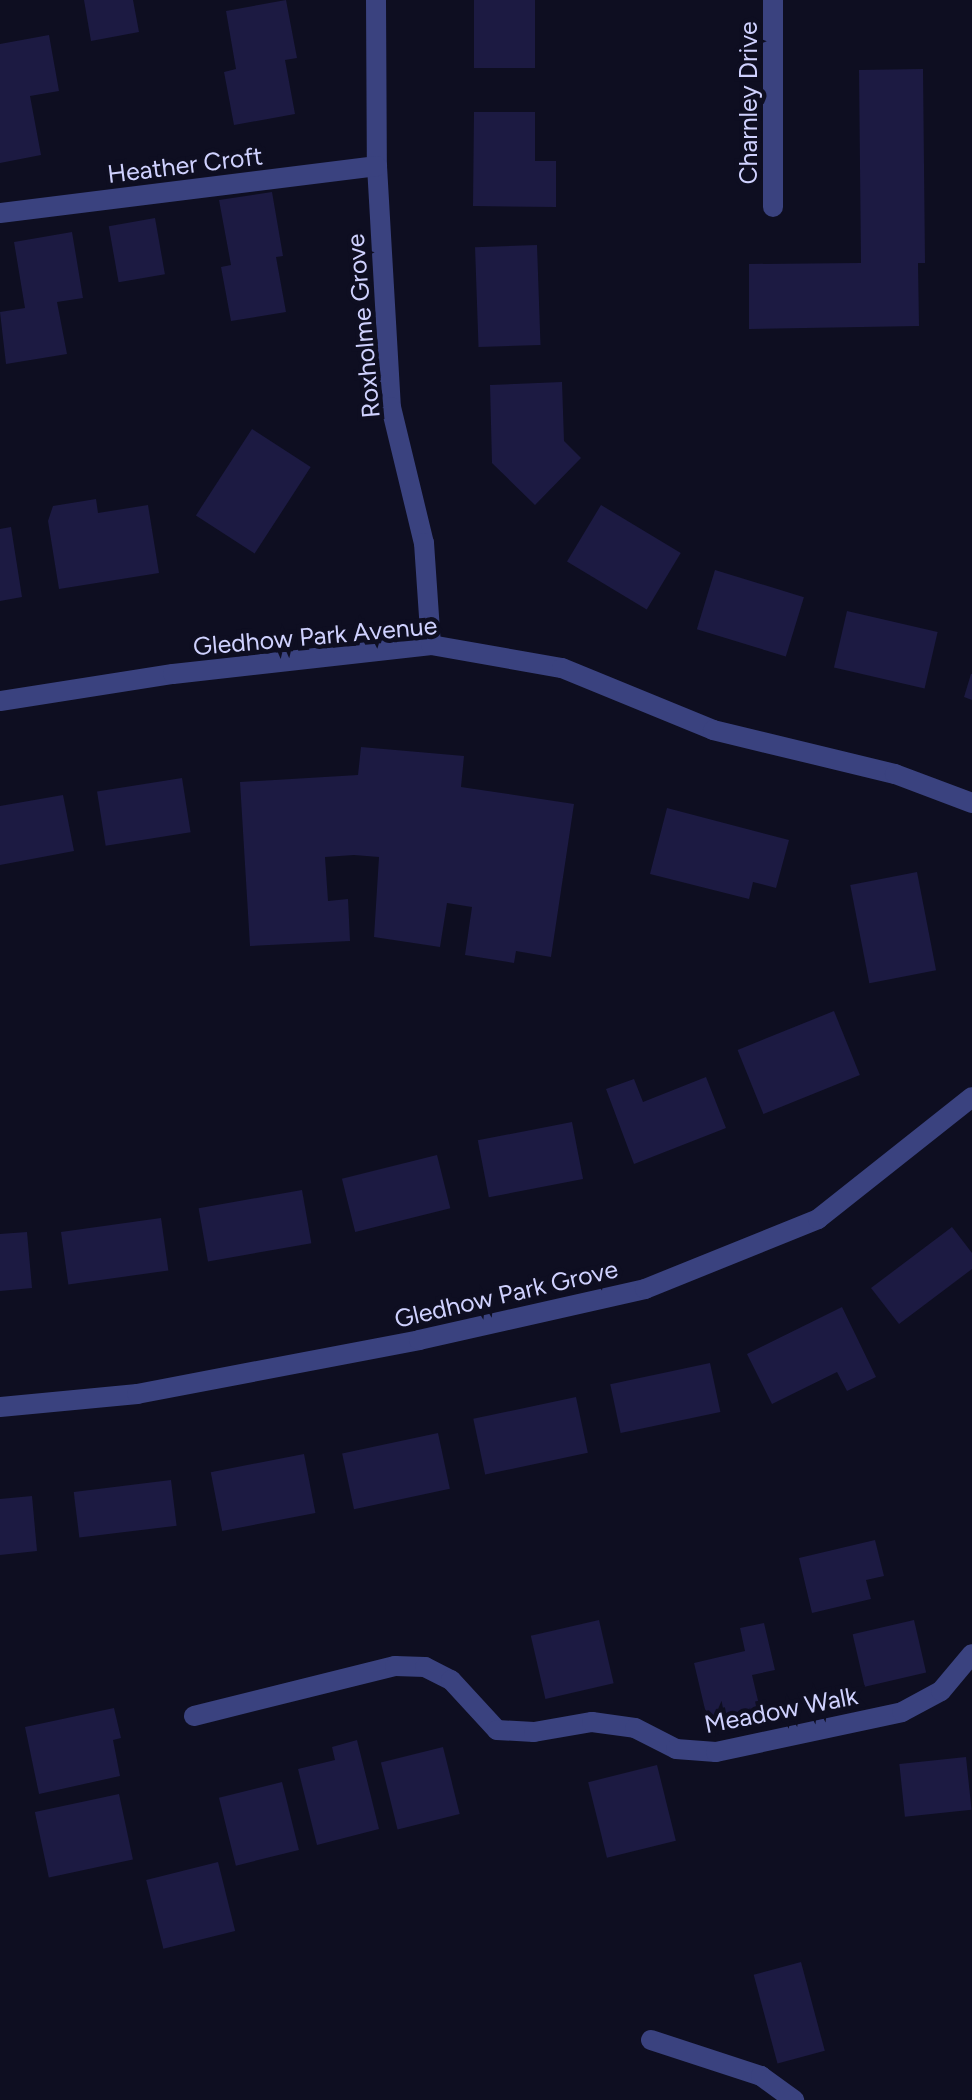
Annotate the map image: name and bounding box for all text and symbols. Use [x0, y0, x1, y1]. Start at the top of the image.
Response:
street label: Charnley Drive [733, 21, 763, 185]
street label: Heather Croft [106, 141, 264, 189]
street label: Roxholme Grove [340, 233, 386, 419]
street label: Gledhow Park Avenue [192, 610, 438, 662]
street label: Gledhow Park Grove [391, 1254, 621, 1334]
street label: Meadow Walk [702, 1680, 860, 1740]

